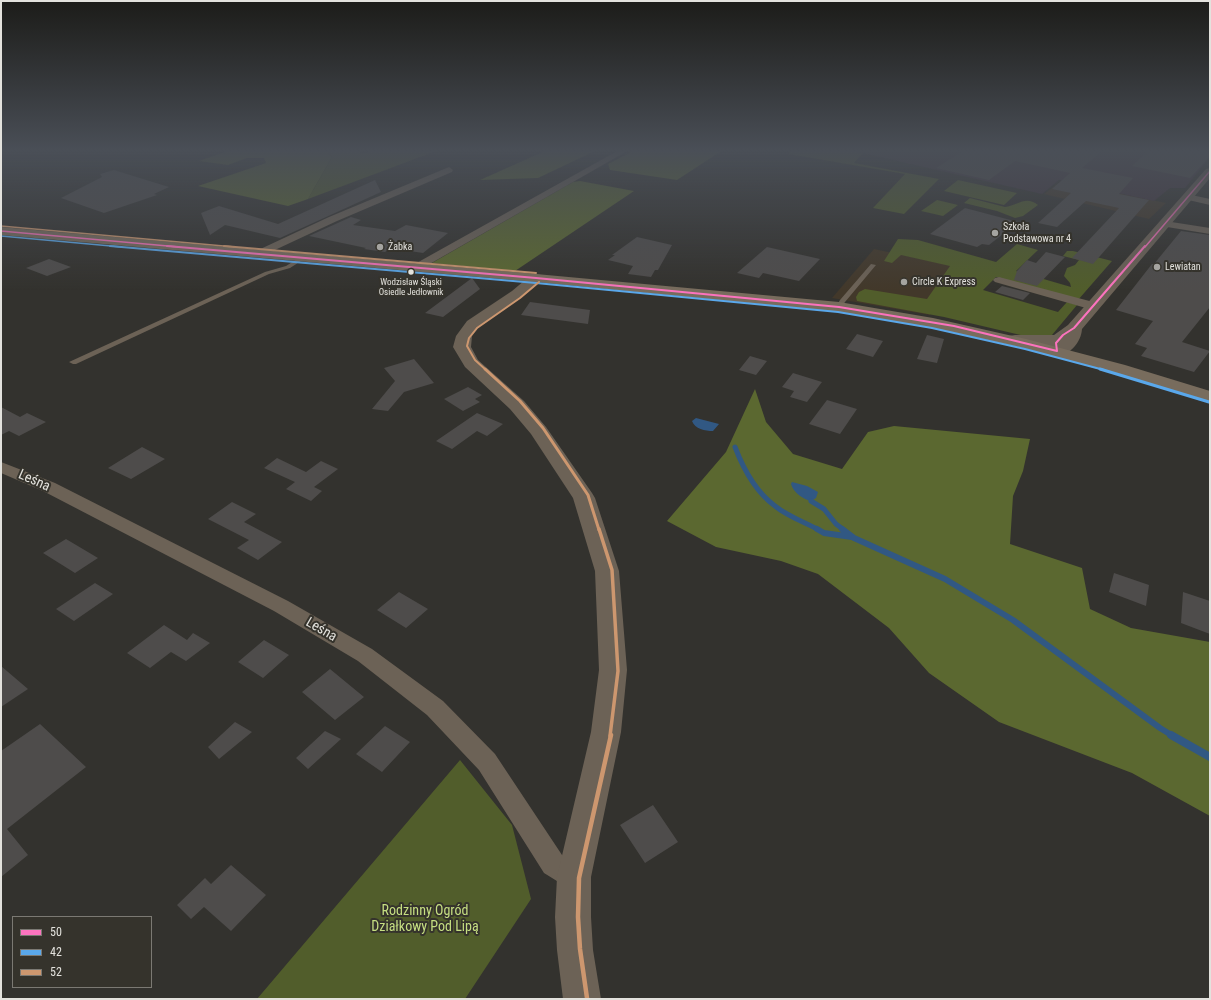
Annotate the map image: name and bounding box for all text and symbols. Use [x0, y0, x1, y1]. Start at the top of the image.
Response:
place label: Szkoła Podstawowa nr 4 [1003, 221, 1071, 244]
marker: Szkoła Podstawowa nr 4 [990, 228, 1000, 238]
place label: Żabka [388, 241, 412, 253]
marker: Żabka [375, 242, 385, 252]
place label: Lewiatan [1165, 261, 1201, 273]
marker: Lewiatan [1152, 262, 1162, 272]
marker: Wodzisław Śląski Osiedle Jedłownik [406, 267, 416, 277]
place label: Circle K Express [912, 276, 976, 288]
marker: Circle K Express [899, 277, 909, 287]
place label: Wodzisław Śląski Osiedle Jedłownik [379, 278, 443, 299]
street label: Leśna [15, 467, 53, 495]
street label: Leśna [302, 614, 340, 646]
park label: Rodzinny Ogród Działkowy Pod Lipą [371, 903, 479, 936]
legend [12, 916, 152, 988]
text: 50 [50, 925, 62, 939]
text: 42 [50, 945, 62, 959]
text: 52 [50, 965, 62, 979]

